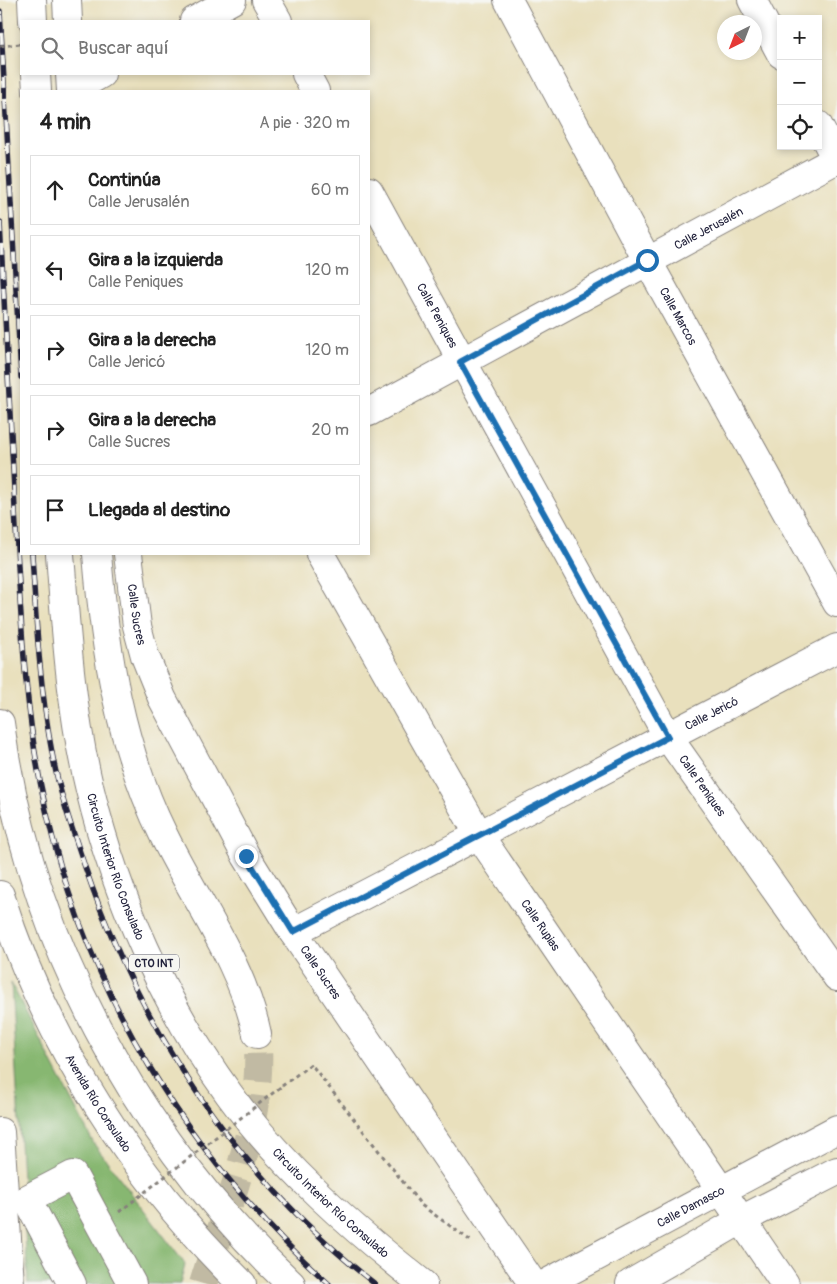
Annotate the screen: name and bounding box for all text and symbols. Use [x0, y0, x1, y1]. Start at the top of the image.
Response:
north arrow [717, 15, 762, 60]
map controls [777, 15, 822, 150]
button: + [777, 15, 822, 60]
search box [20, 20, 370, 75]
icon: search [38, 34, 66, 62]
text: Buscar aquí [78, 36, 169, 60]
button: − [777, 60, 822, 105]
button: locate [777, 105, 822, 150]
text: 4 min [40, 109, 91, 136]
text: A pie · 320 m [259, 113, 350, 133]
text: Continúa [88, 168, 161, 192]
icon: ahead [41, 176, 69, 204]
text: 60 m [311, 180, 349, 200]
text: Calle Jerusalén [88, 192, 190, 212]
street label: Calle Jerusalén [672, 204, 746, 254]
text: Gira a la izquierda [88, 248, 223, 272]
route start [636, 249, 659, 272]
icon: left [41, 256, 69, 284]
text: 120 m [305, 260, 349, 280]
text: Calle Peniques [88, 272, 183, 292]
street label: Calle Peniques [413, 281, 461, 351]
street label: Calle Marcos [656, 285, 700, 348]
text: Gira a la derecha [88, 328, 216, 352]
icon: right [41, 336, 69, 364]
text: 120 m [305, 340, 349, 360]
text: Calle Jericó [88, 352, 165, 372]
text: Gira a la derecha [88, 408, 216, 432]
icon: right [41, 416, 69, 444]
text: 20 m [311, 420, 349, 440]
text: Calle Sucres [88, 432, 170, 452]
icon: arrive [41, 496, 69, 524]
text: Llegada al destino [88, 498, 230, 522]
street label: Calle Sucres [124, 583, 149, 647]
street label: Calle Jericó [682, 694, 741, 734]
street label: Calle Peniques [675, 752, 729, 820]
street label: Circuito Interior Río Consulado [83, 792, 147, 943]
route end [235, 845, 258, 868]
street label: Calle Rupias [517, 897, 563, 955]
street label: Calle Sucres [296, 943, 344, 1003]
road number: CTO INT [129, 954, 179, 971]
street label: Avenida Río Consulado [61, 1052, 134, 1156]
street label: Circuito Interior Río Consulado [269, 1145, 392, 1262]
street label: Calle Damasco [655, 1183, 728, 1231]

